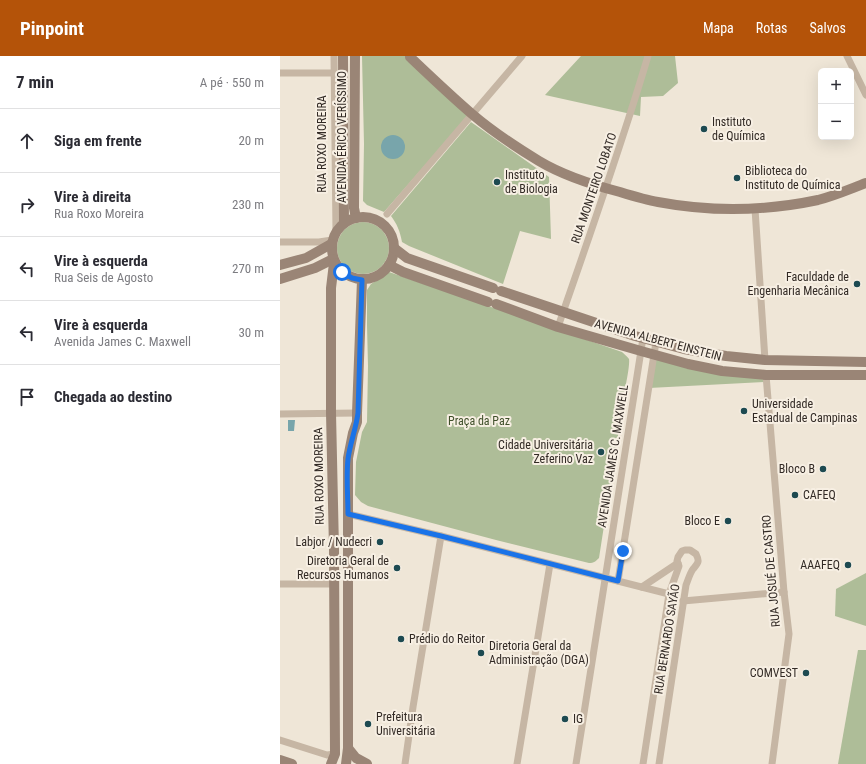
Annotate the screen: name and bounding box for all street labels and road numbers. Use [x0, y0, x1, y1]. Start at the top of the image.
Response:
street label: AVENIDA ÉRICO VERÍSSIMO [334, 71, 349, 203]
street label: RUA ROXO MOREIRA [315, 95, 329, 193]
street label: RUA MONTEIRO LOBATO [568, 131, 620, 245]
street label: AVENIDA ALBERT EINSTEIN [593, 316, 723, 364]
street label: AVENIDA JAMES C. MAXWELL [595, 383, 631, 528]
street label: RUA ROXO MOREIRA [311, 427, 327, 525]
street label: RUA JOSUÉ DE CASTRO [758, 514, 783, 628]
street label: RUA BERNARDO SAYÃO [649, 582, 683, 695]

